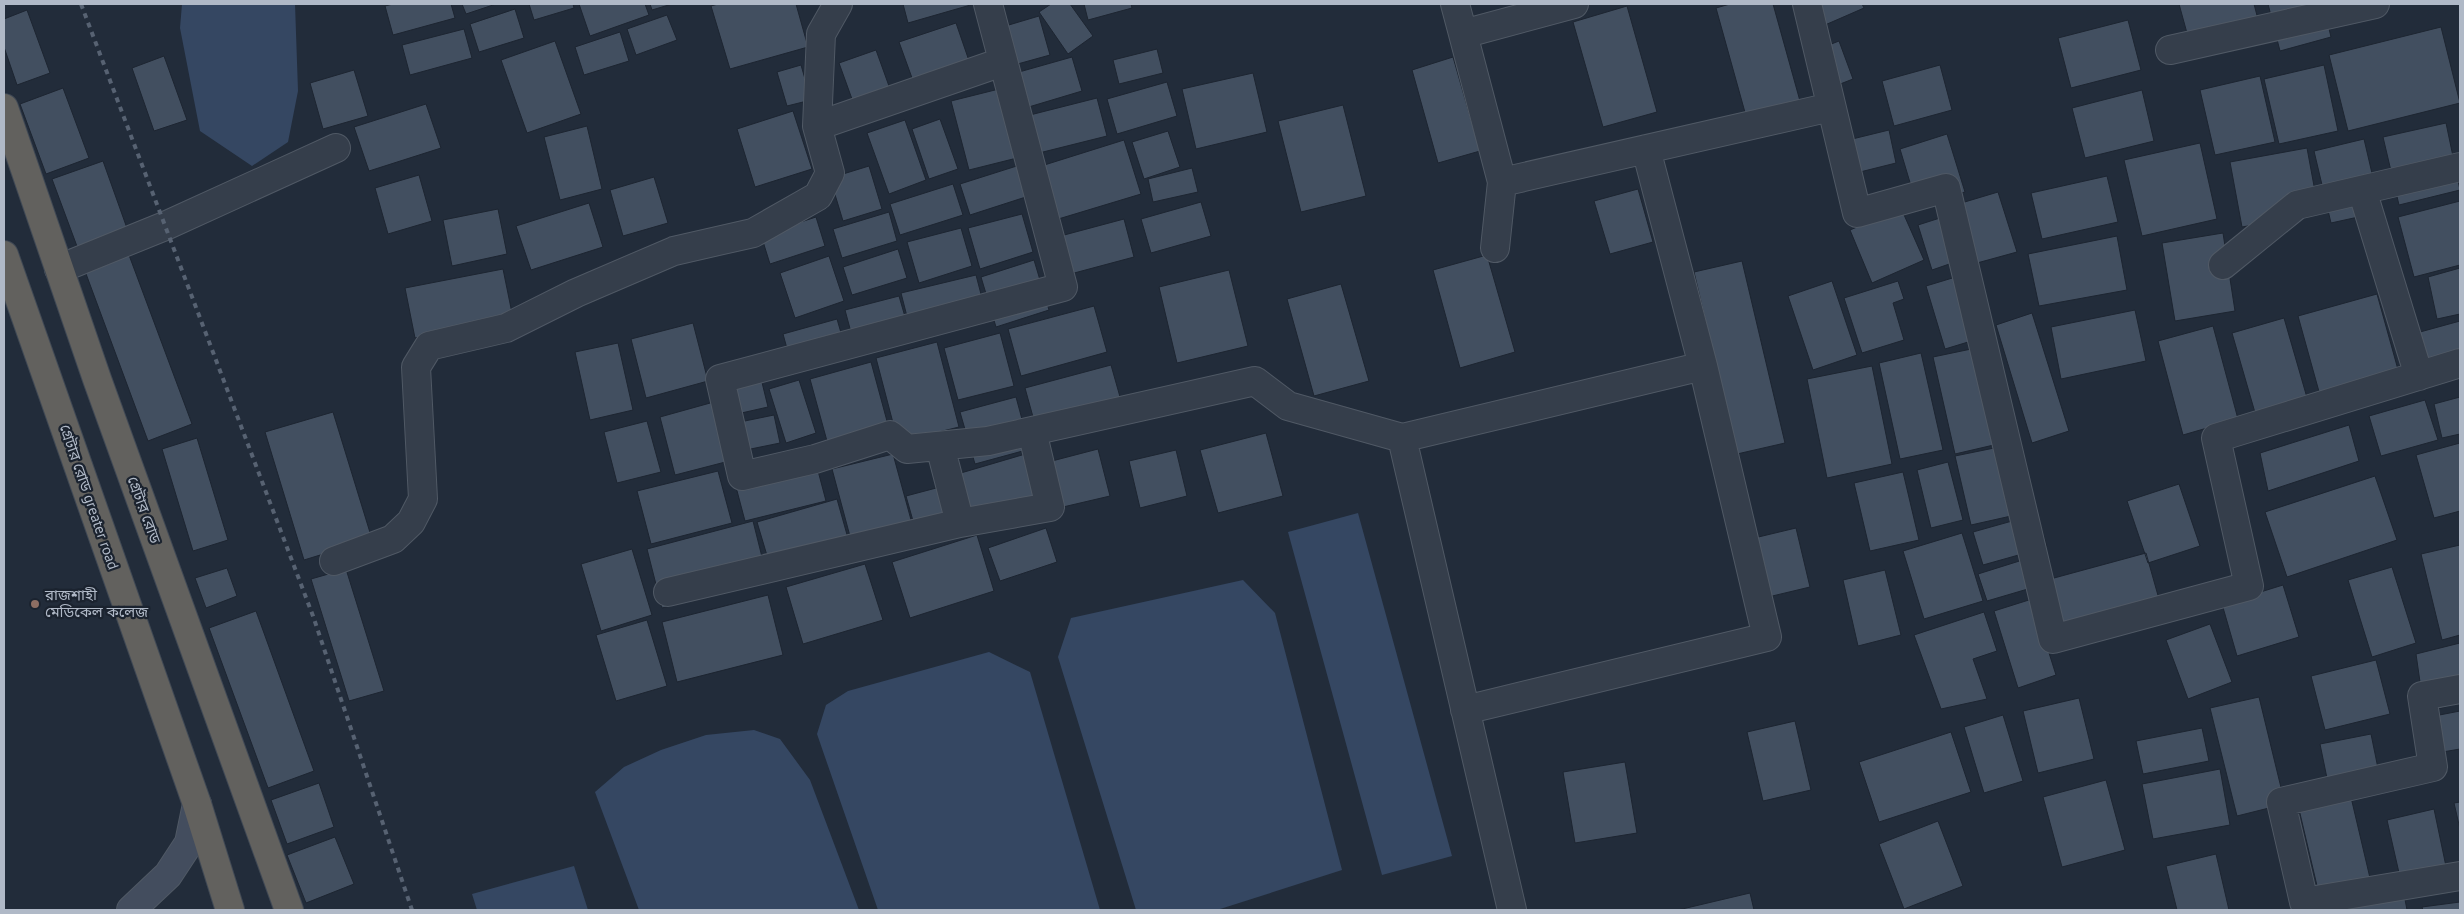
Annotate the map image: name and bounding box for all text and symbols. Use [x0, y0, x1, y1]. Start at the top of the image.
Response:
street label: গ্রেটার রোড greater road [56, 422, 123, 572]
street label: গ্রেটার রোড [124, 474, 165, 546]
place label: রাজশাহী মেডিকেল কলেজ [44, 585, 149, 621]
marker: রাজশাহী মেডিকেল কলেজ [29, 598, 41, 610]

